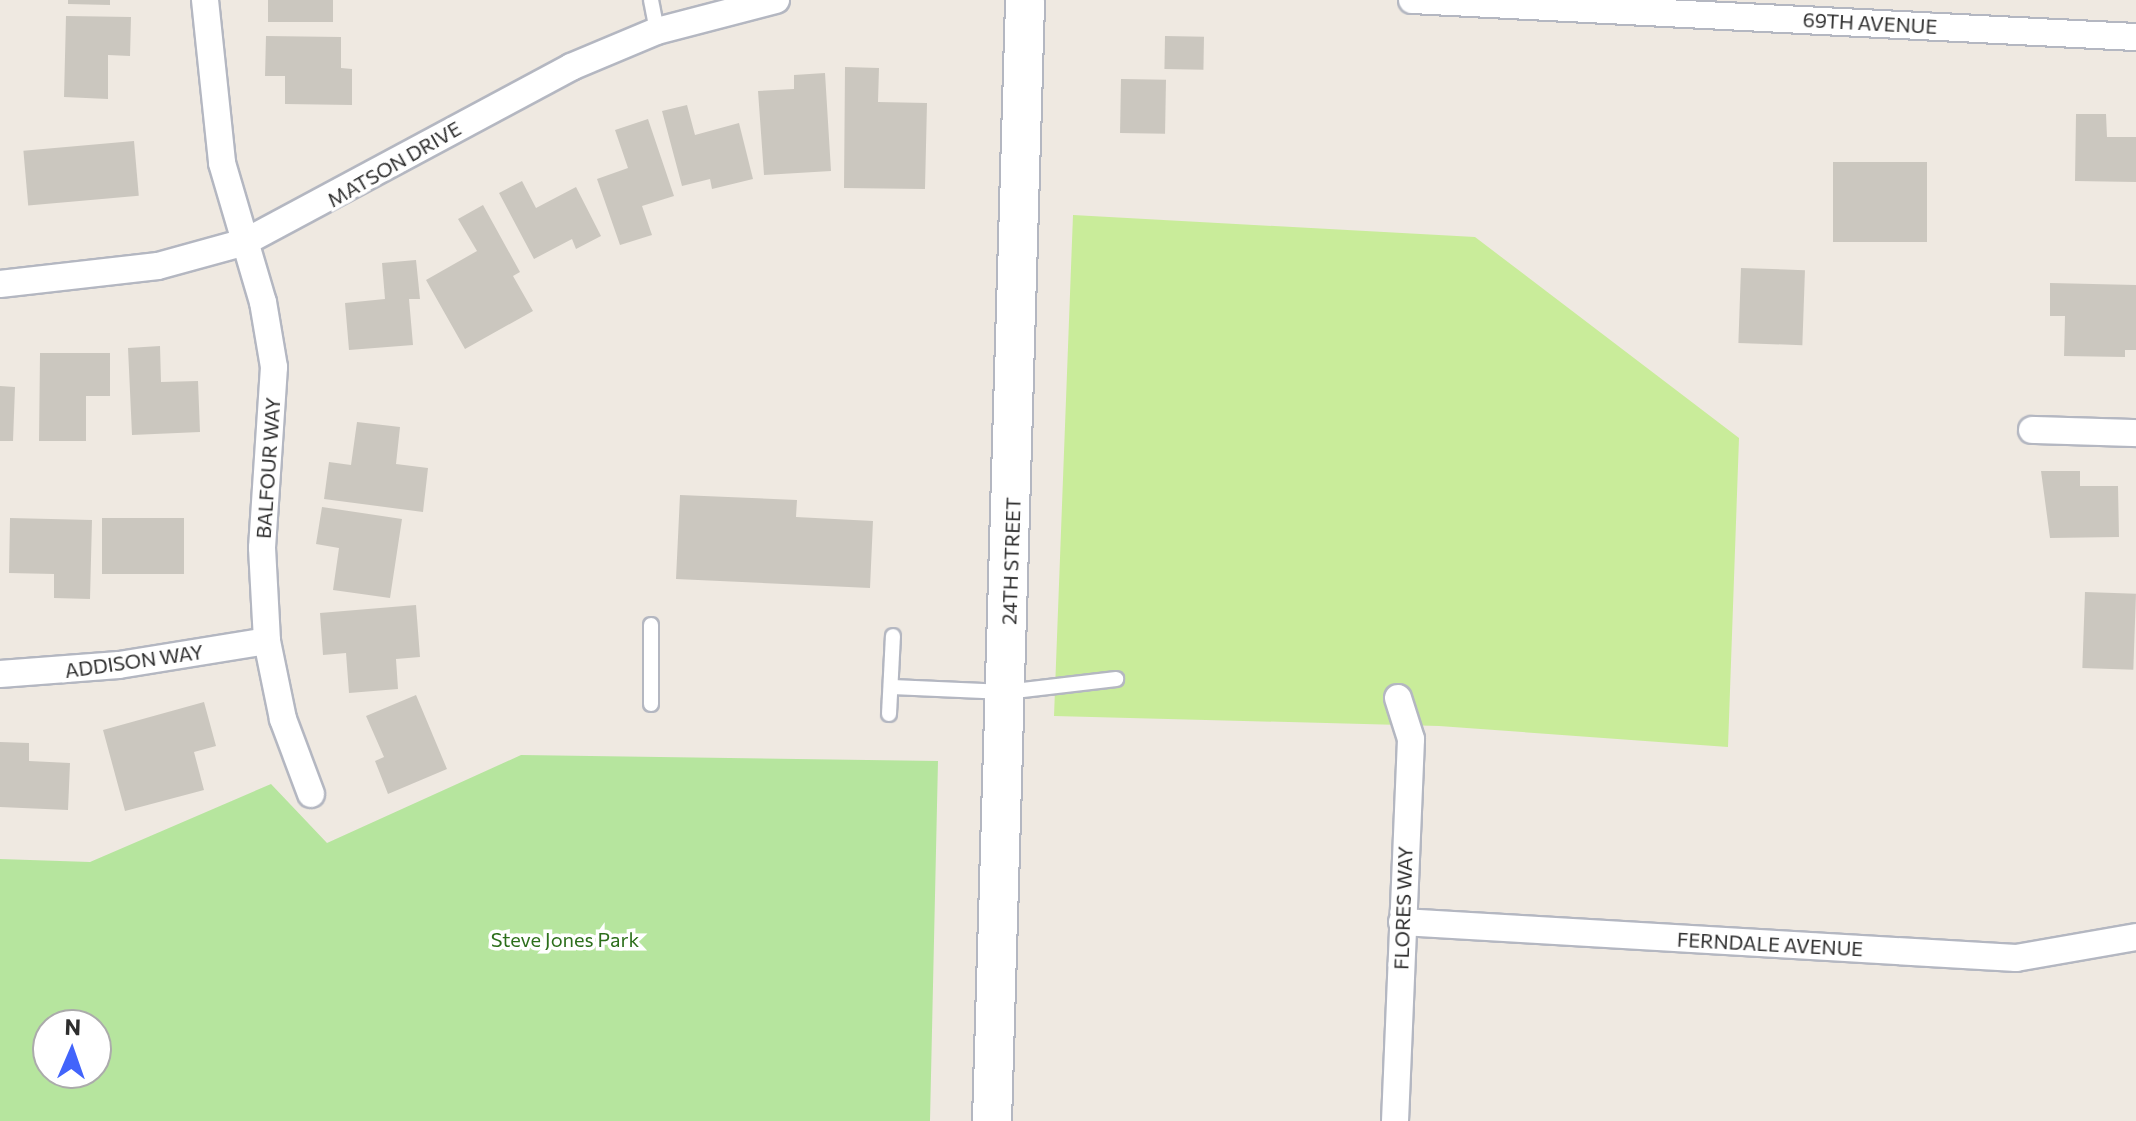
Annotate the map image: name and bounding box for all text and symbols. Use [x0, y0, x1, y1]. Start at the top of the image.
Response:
street label: 69TH AVENUE [1802, 7, 1938, 39]
street label: MATSON DRIVE [323, 116, 465, 212]
street label: BALFOUR WAY [251, 396, 285, 540]
street label: 24TH STREET [997, 497, 1025, 625]
street label: ADDISON WAY [63, 639, 205, 683]
street label: FLORES WAY [1389, 846, 1417, 970]
park label: Steve Jones Park [491, 927, 639, 951]
street label: FERNDALE AVENUE [1676, 927, 1864, 961]
north arrow [32, 1009, 112, 1089]
text: N [64, 1013, 82, 1040]

